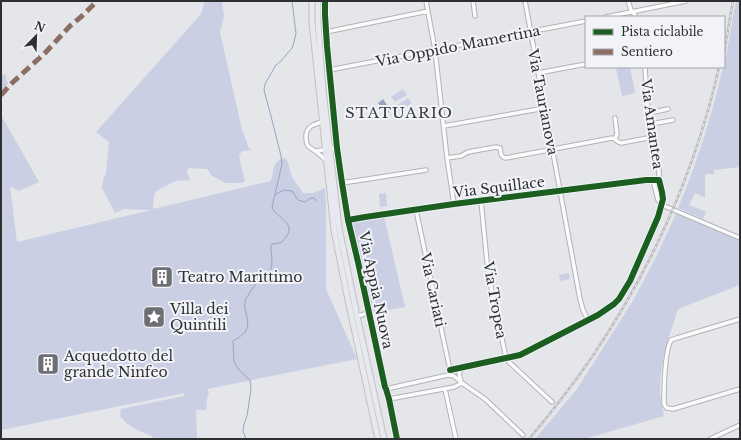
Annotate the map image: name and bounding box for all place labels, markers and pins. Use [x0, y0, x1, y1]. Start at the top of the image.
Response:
building icon: Teatro Marittimo [149, 264, 175, 290]
place label: Teatro Marittimo [178, 268, 303, 286]
place label: Villa dei Quintili [169, 300, 229, 334]
place icon: Villa dei Quintili [141, 304, 167, 330]
place label: Acquedotto del grande Ninfeo [63, 347, 173, 381]
building icon: Acquedotto del grande Ninfeo [35, 351, 61, 377]

